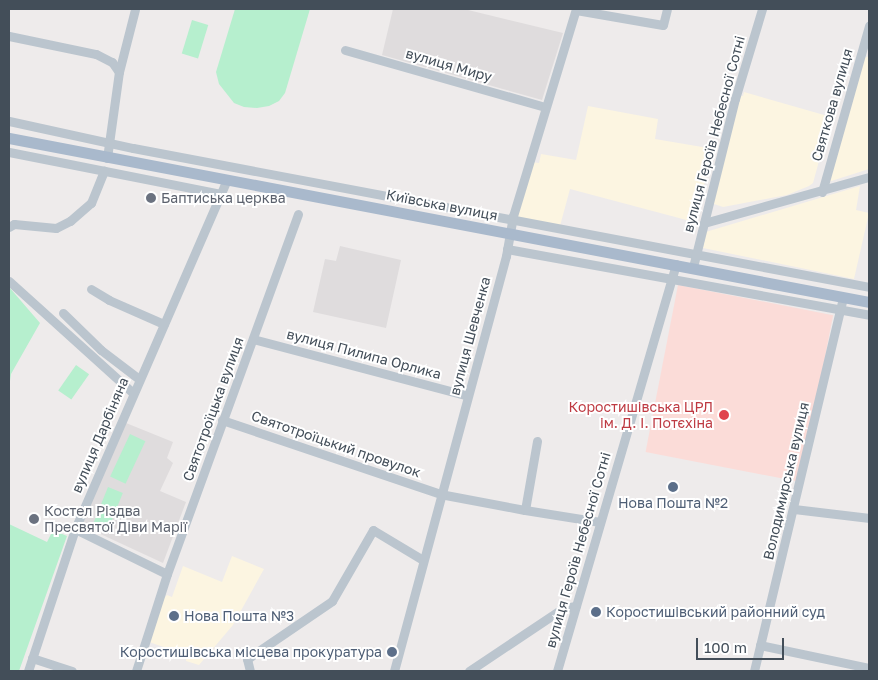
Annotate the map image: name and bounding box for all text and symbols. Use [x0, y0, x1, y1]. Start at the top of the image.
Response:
street label: вулиця Героїв Небесної Сотні [680, 34, 748, 234]
street label: вулиця Миру [404, 45, 494, 85]
street label: Святкова вулиця [808, 47, 856, 163]
street label: Київська вулиця [385, 186, 499, 224]
place label: Баптиська церква [161, 190, 286, 206]
marker: Баптиська церква [145, 192, 157, 204]
street label: вулиця Шевченка [446, 275, 494, 397]
street label: вулиця Пилипа Орлика [285, 325, 443, 383]
street label: Святотроїцька вулиця [179, 335, 247, 483]
street label: вулиця Дарбіняна [68, 375, 132, 495]
place label: Коростишівська ЦРЛ ім. Д. І. Потєхіна [569, 399, 713, 432]
street label: Володимирська вулиця [760, 401, 812, 561]
street label: Святотроїцький провулок [249, 407, 423, 481]
marker: Коростишівська ЦРЛ ім. Д. І. Потєхіна [717, 408, 731, 422]
street label: вулиця Героїв Небесної Сотні [542, 450, 614, 650]
marker: Нова Пошта №2 [667, 481, 679, 493]
place label: Нова Пошта №2 [618, 495, 728, 511]
place label: Костел Різдва Пресвятої Діви Марії [44, 503, 187, 536]
marker: Костел Різдва Пресвятої Діви Марії [28, 513, 40, 525]
place label: Коростишівський районний суд [606, 604, 825, 620]
marker: Коростишівський районний суд [590, 606, 602, 618]
place label: Нова Пошта №3 [184, 608, 294, 624]
marker: Нова Пошта №3 [168, 610, 180, 622]
scale bar [698, 628, 786, 660]
text: 100 m [704, 638, 747, 656]
place label: Коростишівська місцева прокуратура [120, 644, 382, 660]
marker: Коростишівська місцева прокуратура [386, 646, 398, 658]

